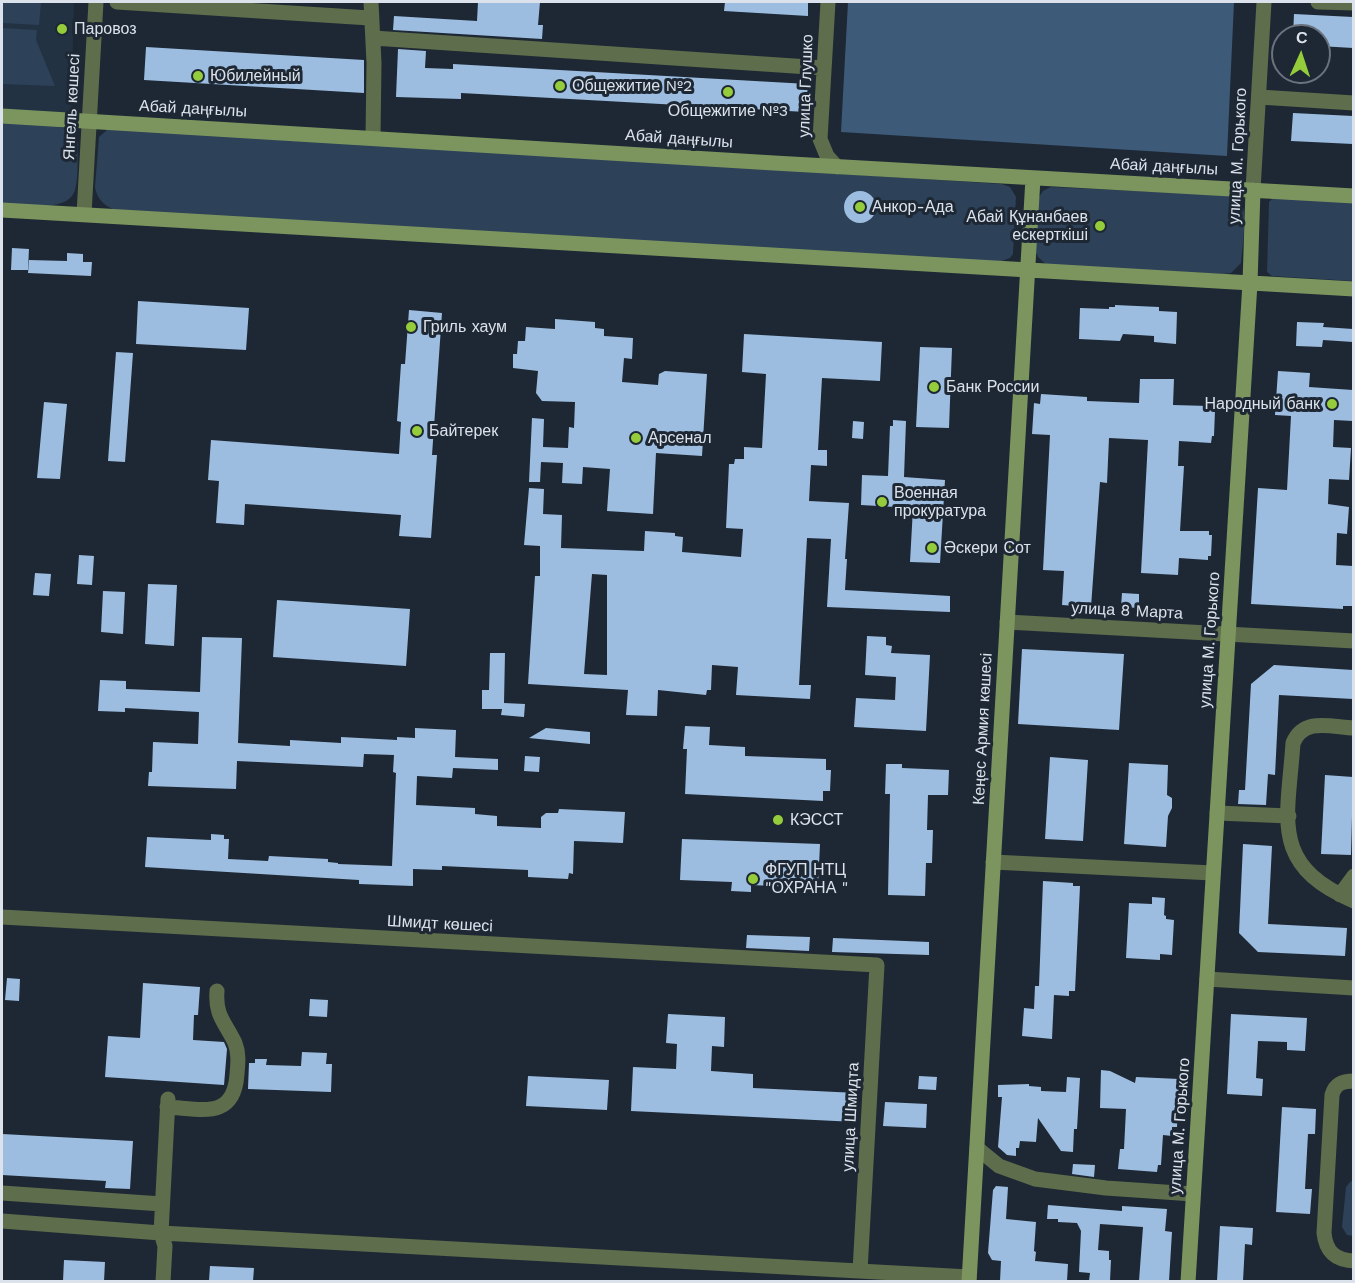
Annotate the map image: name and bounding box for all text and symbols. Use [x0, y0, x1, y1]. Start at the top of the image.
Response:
place label: Паровоз [74, 19, 137, 39]
marker: Паровоз [55, 22, 69, 36]
north arrow [1271, 24, 1331, 84]
text: С [1296, 28, 1308, 47]
street label: улица Глушко [795, 34, 817, 138]
street label: Янгель көшесі [60, 53, 84, 161]
place label: Юбилейный [210, 66, 301, 86]
marker: Юбилейный [191, 69, 205, 83]
place label: Общежитие №2 [572, 76, 692, 96]
marker: Общежитие №2 [553, 79, 567, 93]
marker: Общежитие №3 [721, 85, 735, 99]
street label: улица М. Горького [1225, 87, 1251, 225]
street label: Абай даңғылы [139, 97, 247, 121]
place label: Общежитие №3 [668, 101, 788, 121]
street label: Абай даңғылы [624, 126, 734, 152]
street label: Абай даңғылы [1110, 155, 1218, 179]
place label: Анкор-Ада [872, 197, 954, 217]
marker: Анкор-Ада [853, 200, 867, 214]
place label: Абай Құнанбаев ескерткіші [966, 207, 1088, 245]
marker: Абай Құнанбаев ескерткіші [1093, 219, 1107, 233]
place label: Гриль хаум [423, 317, 507, 337]
marker: Гриль хаум [404, 320, 418, 334]
place label: Банк России [946, 377, 1039, 397]
marker: Банк России [927, 380, 941, 394]
place label: Народный банк [1205, 394, 1320, 414]
marker: Народный банк [1325, 397, 1339, 411]
place label: Байтерек [429, 421, 498, 441]
marker: Байтерек [410, 424, 424, 438]
place label: Арсенал [648, 428, 712, 448]
marker: Арсенал [629, 431, 643, 445]
place label: Военная прокуратура [894, 483, 986, 521]
marker: Военная прокуратура [875, 495, 889, 509]
place label: Әскери Сот [944, 538, 1031, 558]
marker: Әскери Сот [925, 541, 939, 555]
street label: улица М. Горького [1196, 571, 1224, 709]
street label: улица 8 Марта [1071, 598, 1183, 624]
street label: Кеңес Армия көшесі [969, 652, 997, 806]
place label: КЭССТ [790, 810, 843, 830]
marker: КЭССТ [771, 813, 785, 827]
place label: ФГУП НТЦ "ОХРАНА " [765, 860, 848, 898]
marker: ФГУП НТЦ "ОХРАНА " [746, 872, 760, 886]
street label: Шмидт көшесі [387, 912, 493, 936]
street label: улица М. Горького [1166, 1057, 1194, 1195]
street label: улица Шмидта [839, 1062, 863, 1172]

